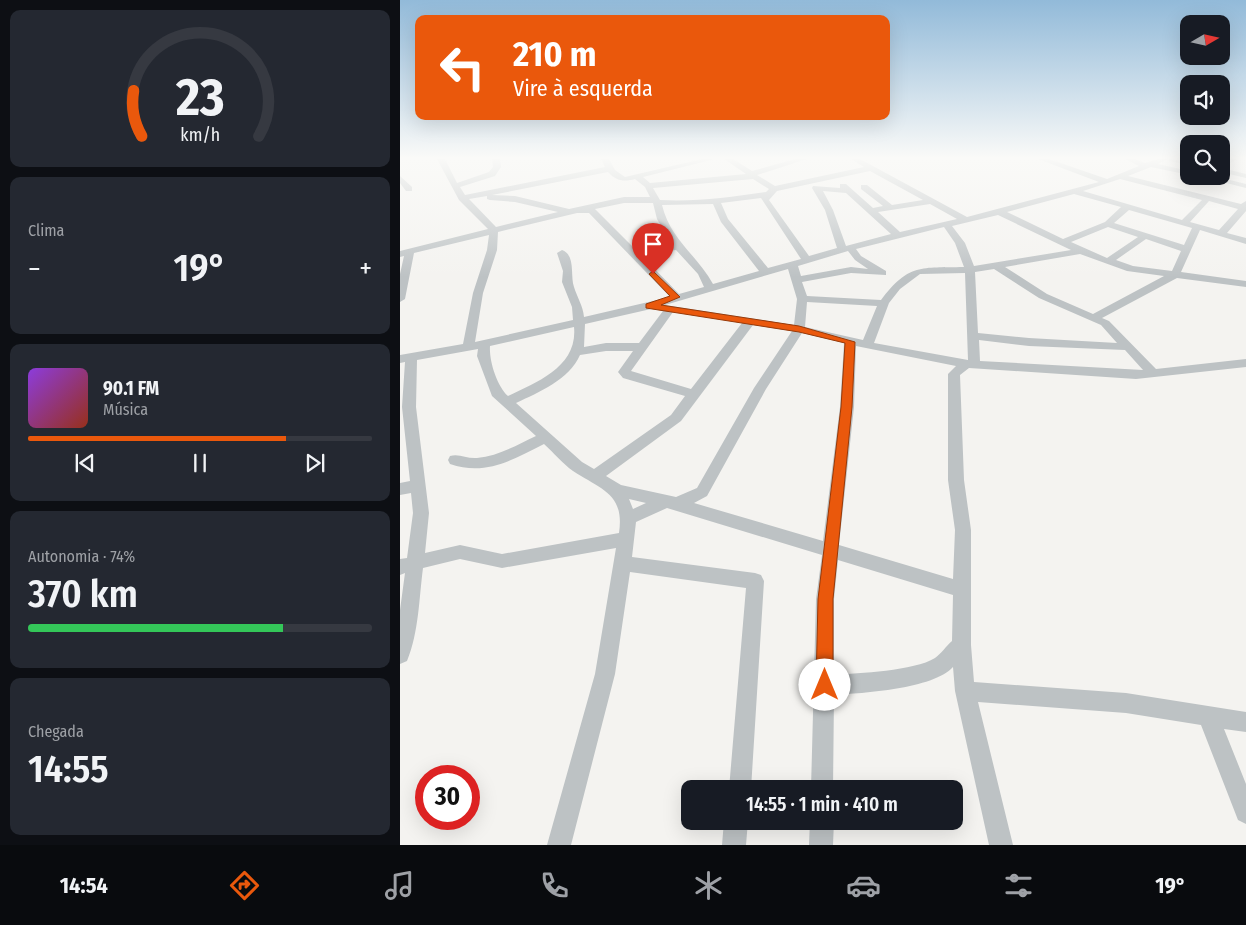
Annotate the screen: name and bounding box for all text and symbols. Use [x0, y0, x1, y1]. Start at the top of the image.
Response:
north arrow [1180, 15, 1230, 65]
map controls [1180, 15, 1230, 185]
text: 210 m [513, 33, 597, 75]
icon: left [430, 35, 495, 100]
text: 23 [175, 66, 224, 129]
text: Vire à esquerda [513, 75, 653, 102]
button: sound [1180, 75, 1230, 125]
text: km/h [180, 124, 220, 146]
button: search [1180, 135, 1230, 185]
text: Clima [28, 221, 64, 240]
pin [632, 223, 674, 274]
icon: arrive [639, 230, 667, 258]
text: 19° [173, 245, 226, 291]
text: − [28, 252, 41, 285]
text: + [359, 252, 372, 285]
text: 90.1 FM [103, 377, 159, 400]
text: Música [103, 400, 148, 419]
icon: previous [71, 449, 99, 477]
icon: pause [186, 449, 214, 477]
icon: next [301, 449, 329, 477]
text: Autonomia · 74% [28, 547, 135, 566]
text: 370 km [28, 571, 138, 617]
position arrow [798, 658, 850, 710]
text: Chegada [28, 722, 84, 741]
text: 14:55 [28, 746, 108, 792]
speed limit sign: 30 [415, 765, 480, 830]
text: 14:55 · 1 min · 410 m [746, 793, 898, 816]
icon: directions [227, 868, 262, 903]
icon: music [382, 868, 417, 903]
icon: phone [537, 868, 572, 903]
icon: climate [691, 868, 726, 903]
icon: car [846, 868, 881, 903]
icon: filters [1001, 868, 1036, 903]
text: 14:54 [60, 872, 108, 899]
text: 19° [1155, 872, 1186, 899]

